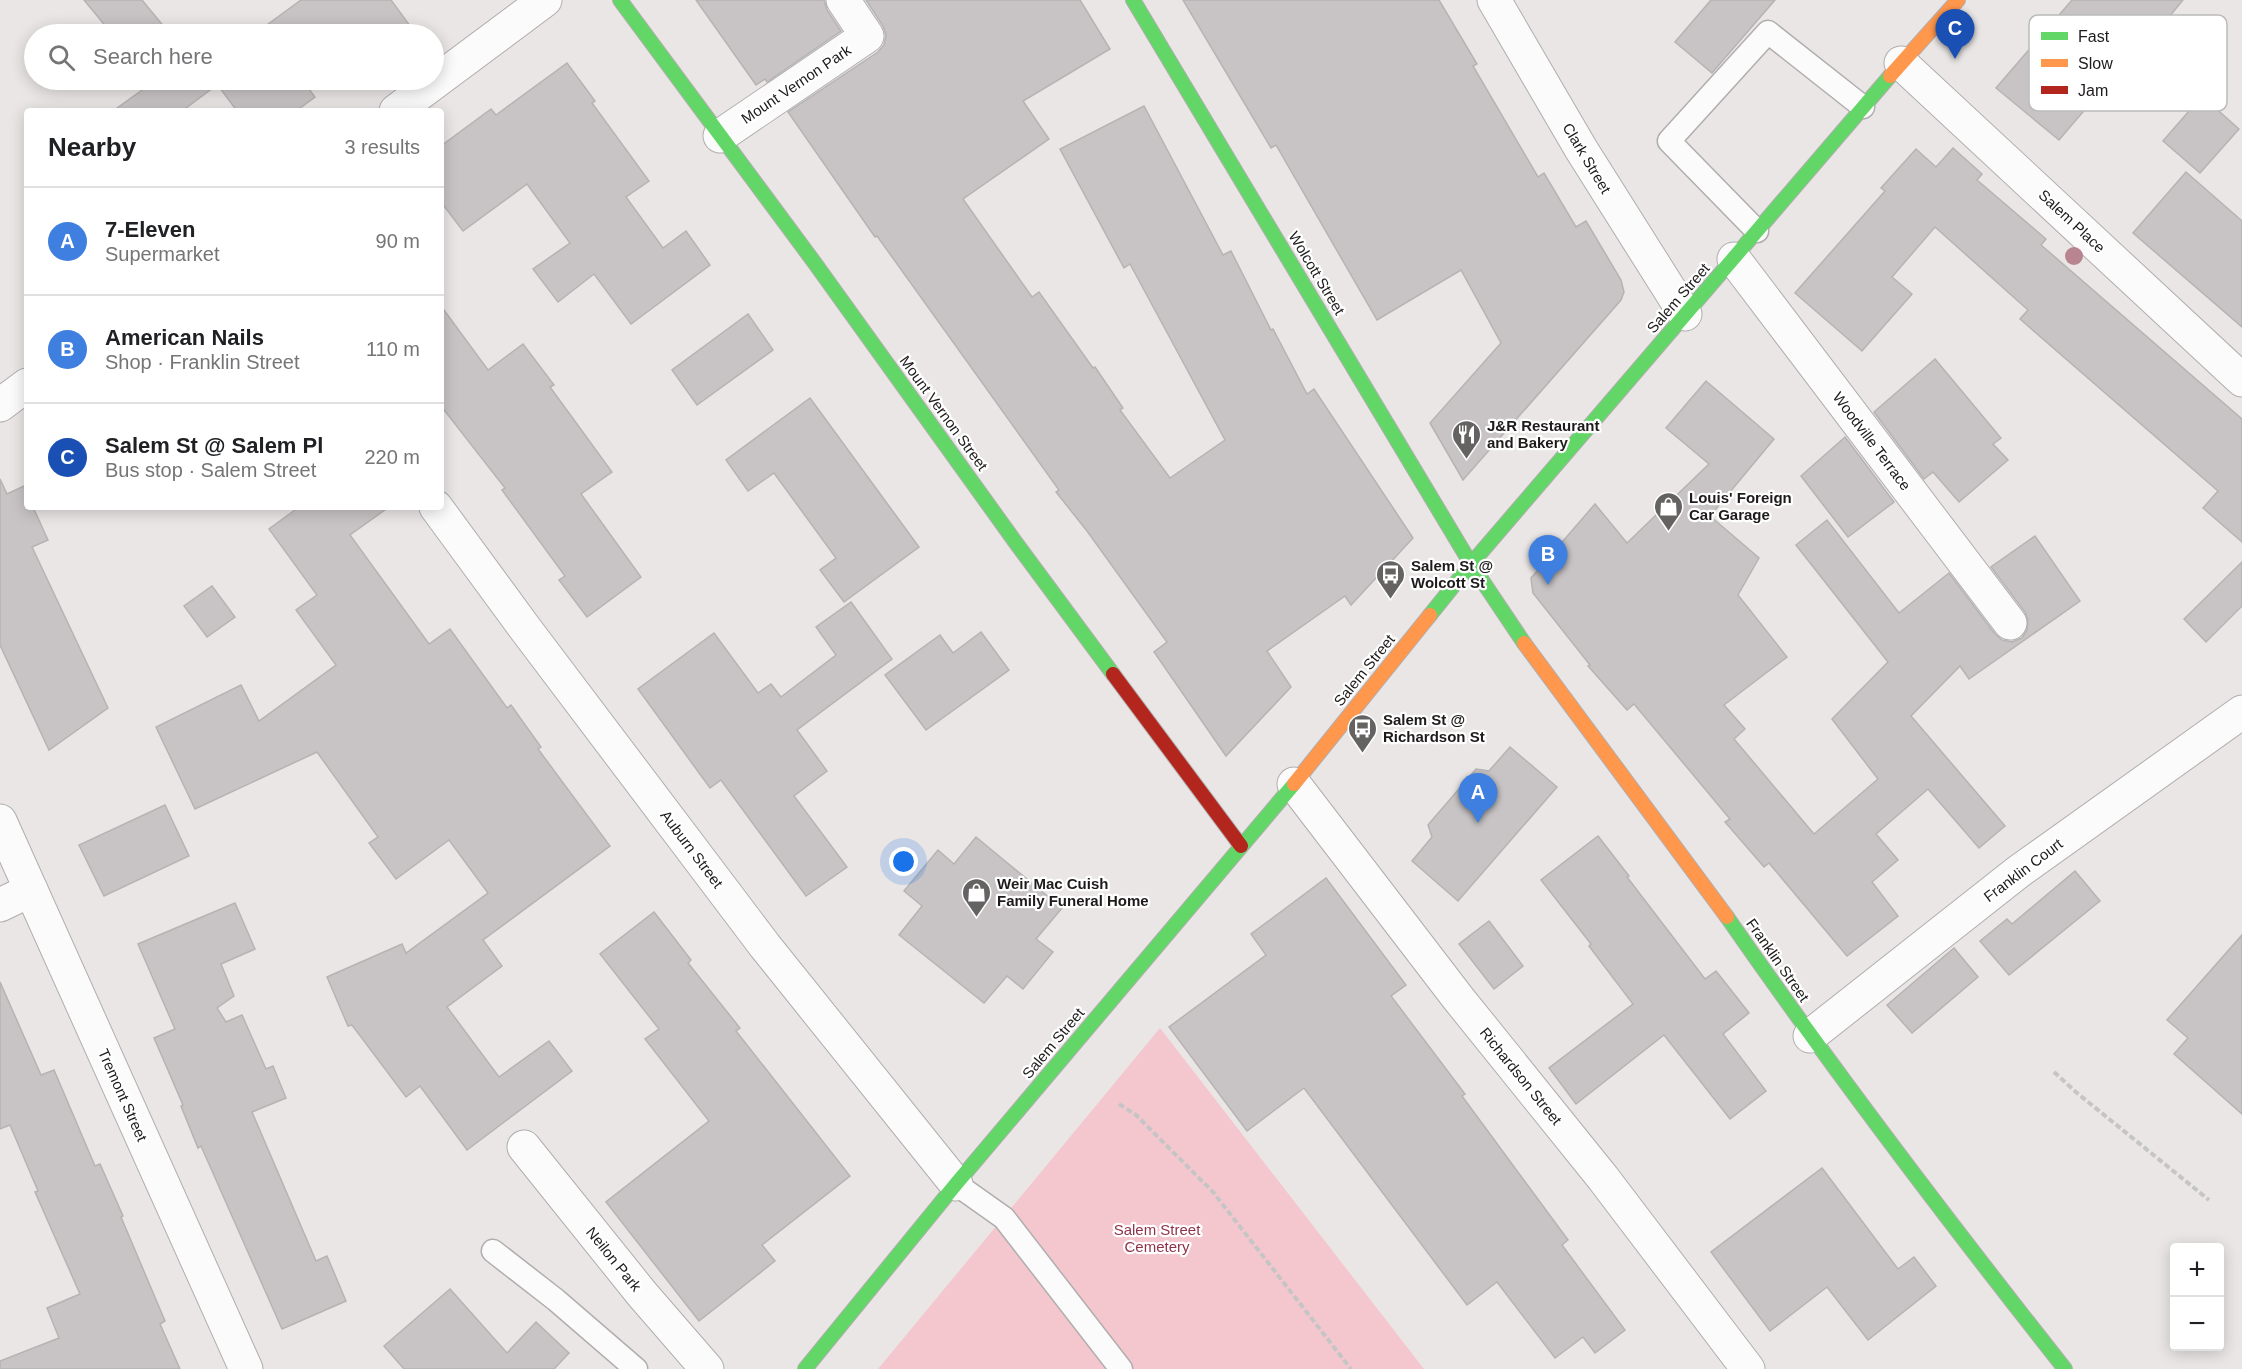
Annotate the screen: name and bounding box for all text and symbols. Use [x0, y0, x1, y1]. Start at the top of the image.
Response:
pin: C [1936, 10, 1974, 59]
legend [2029, 15, 2227, 111]
search box [24, 24, 444, 90]
text: Fast [2078, 28, 2110, 45]
icon: search [45, 41, 78, 74]
street label: Mount Vernon Park [738, 41, 854, 127]
text: Search here [93, 44, 213, 69]
text: Slow [2078, 55, 2113, 72]
text: Jam [2078, 82, 2108, 99]
street label: Clark Street [1559, 120, 1615, 197]
text: Nearby [48, 132, 136, 162]
text: 3 results [344, 136, 420, 158]
street label: Salem Place [2035, 186, 2109, 256]
text: 7-Eleven [105, 217, 196, 242]
street label: Wolcott Street [1286, 228, 1349, 318]
text: A [60, 230, 75, 252]
text: 90 m [376, 230, 420, 252]
text: Supermarket [105, 243, 220, 265]
street label: Salem Street [1643, 259, 1713, 336]
text: American Nails [105, 325, 264, 350]
text: B [60, 338, 75, 360]
text: 110 m [366, 338, 420, 360]
text: Shop · Franklin Street [105, 351, 300, 373]
street label: Mount Vernon Street [897, 352, 992, 474]
street label: Woodville Terrace [1830, 388, 1914, 494]
place label: J&R Restaurant and Bakery [1487, 417, 1600, 451]
restaurant icon: J&R Restaurant and Bakery [1450, 418, 1482, 460]
text: Salem St @ Salem Pl [105, 433, 323, 458]
text: C [60, 446, 75, 468]
text: 220 m [364, 446, 420, 468]
text: Bus stop · Salem Street [105, 459, 316, 481]
place label: Louis' Foreign Car Garage [1689, 489, 1792, 523]
shop icon: Louis' Foreign Car Garage [1652, 490, 1684, 532]
pin: B [1528, 536, 1568, 585]
place label: Salem St @ Wolcott St [1411, 557, 1493, 591]
bus stop icon: Salem St @ Wolcott St [1374, 558, 1406, 600]
street label: Salem Street [1330, 630, 1398, 709]
place label: Salem St @ Richardson St [1383, 711, 1485, 745]
bus stop icon: Salem St @ Richardson St [1346, 712, 1378, 754]
pin: A [1458, 774, 1498, 823]
street label: Auburn Street [657, 807, 727, 892]
street label: Franklin Court [1980, 834, 2066, 905]
your location [889, 847, 918, 876]
place label: Weir Mac Cuish Family Funeral Home [997, 875, 1149, 909]
shop icon: Weir Mac Cuish Family Funeral Home [960, 876, 992, 918]
street label: Franklin Street [1743, 915, 1813, 1006]
street label: Salem Street [1019, 1004, 1088, 1082]
street label: Richardson Street [1477, 1024, 1566, 1129]
street label: Tremont Street [95, 1046, 151, 1145]
park label: Salem Street Cemetery [1114, 1221, 1201, 1255]
street label: Neilon Park [583, 1224, 645, 1295]
map controls [2170, 1243, 2224, 1351]
button: + [2170, 1243, 2224, 1297]
button: − [2170, 1297, 2224, 1351]

